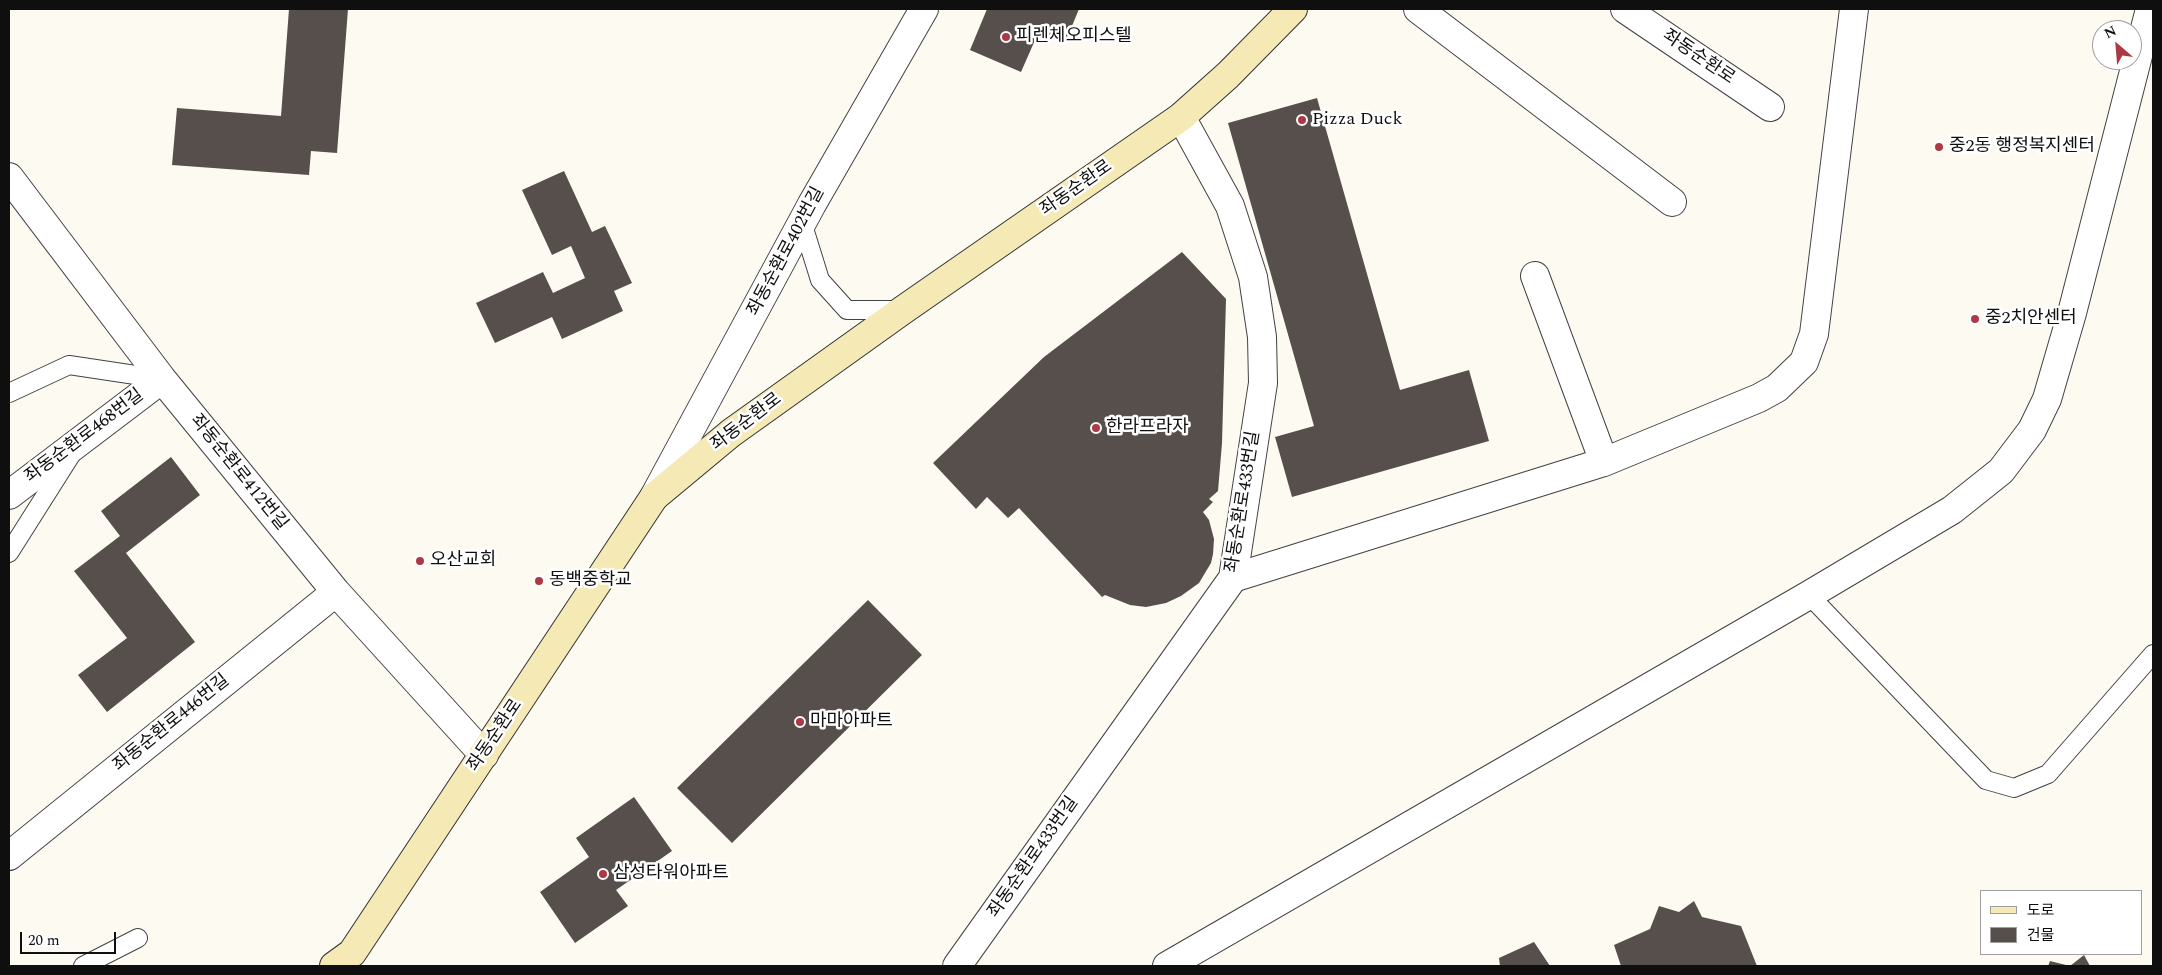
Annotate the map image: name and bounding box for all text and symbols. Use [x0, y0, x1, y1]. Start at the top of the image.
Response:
north arrow [2092, 20, 2142, 70]
text: N [2101, 20, 2120, 44]
place label: 피렌체오피스텔 [1016, 26, 1132, 48]
street label: 좌동순환로 [1658, 26, 1738, 90]
marker: 피렌체오피스텔 [1000, 31, 1012, 43]
place label: Pizza Duck [1312, 109, 1402, 131]
marker: Pizza Duck [1296, 114, 1308, 126]
place label: 중2동 행정복지센터 [1949, 136, 2095, 158]
marker: 중2동 행정복지센터 [1933, 141, 1945, 153]
street label: 좌동순환로 [1037, 156, 1117, 222]
street label: 좌동순환로402번길 [744, 184, 830, 320]
place label: 중2치안센터 [1985, 308, 2077, 330]
marker: 중2치안센터 [1969, 313, 1981, 325]
street label: 좌동순환로468번길 [21, 385, 149, 489]
street label: 좌동순환로 [707, 389, 787, 457]
street label: 좌동순환로412번길 [185, 411, 291, 535]
place label: 한라프라자 [1106, 417, 1189, 439]
marker: 한라프라자 [1090, 422, 1102, 434]
street label: 좌동순환로433번길 [1222, 430, 1266, 574]
place label: 오산교회 [430, 550, 496, 572]
marker: 오산교회 [414, 555, 426, 567]
place label: 동백중학교 [549, 570, 632, 592]
marker: 동백중학교 [533, 575, 545, 587]
street label: 좌동순환로446번길 [110, 671, 234, 777]
street label: 좌동순환로 [464, 696, 528, 776]
place label: 마마아파트 [810, 711, 893, 733]
marker: 마마아파트 [794, 716, 806, 728]
street label: 좌동순환로433번길 [984, 793, 1084, 923]
place label: 삼성타워아파트 [613, 863, 729, 885]
marker: 삼성타워아파트 [597, 868, 609, 880]
legend [1980, 890, 2142, 955]
text: 도로 [2027, 899, 2055, 922]
scale bar [22, 922, 119, 954]
text: 건물 [2027, 924, 2055, 947]
text: 20 m [28, 929, 60, 952]

